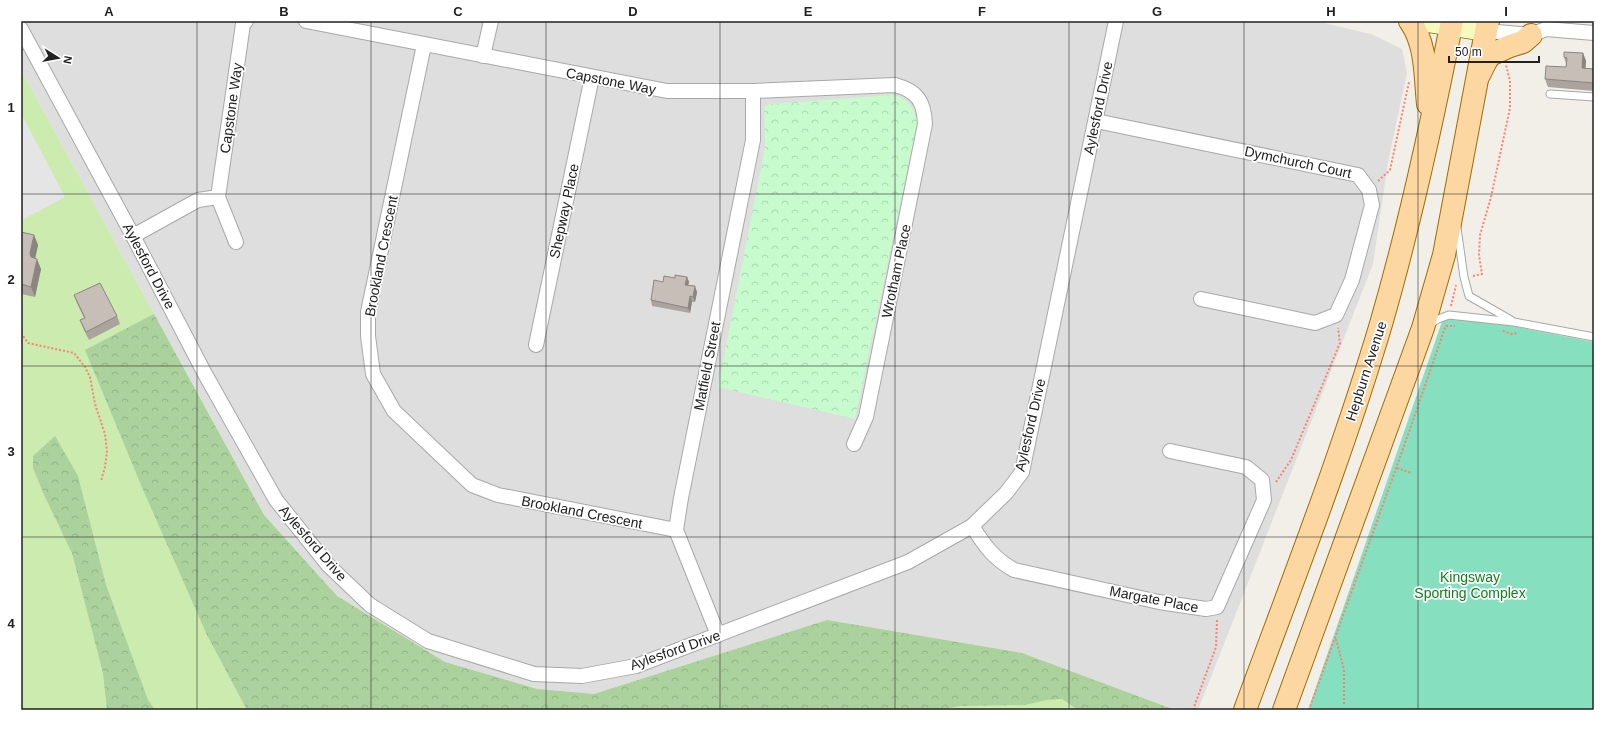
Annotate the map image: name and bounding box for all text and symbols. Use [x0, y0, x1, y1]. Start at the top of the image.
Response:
text: A [104, 4, 114, 19]
text: B [279, 4, 289, 19]
text: C [453, 4, 463, 19]
text: D [628, 4, 638, 19]
text: E [804, 4, 813, 19]
text: F [978, 4, 986, 19]
text: G [1152, 4, 1162, 19]
text: H [1326, 4, 1336, 19]
text: I [1504, 4, 1508, 19]
north arrow [38, 38, 78, 78]
scale bar [1449, 38, 1539, 64]
text: 50 m [1455, 45, 1482, 59]
text: N [61, 55, 74, 65]
street label: Aylesford Drive [1080, 60, 1116, 156]
street label: Capstone Way [217, 62, 245, 154]
street label: Capstone Way [565, 64, 657, 98]
text: 1 [7, 100, 15, 115]
street label: Dymchurch Court [1243, 143, 1353, 181]
street label: Shepway Place [546, 162, 582, 260]
street label: Brookland Crescent [361, 194, 401, 318]
street label: Aylesford Drive [120, 220, 178, 312]
street label: Wrotham Place [878, 222, 914, 319]
text: 2 [7, 272, 15, 287]
street label: Hepburn Avenue [1342, 319, 1390, 423]
street label: Matfield Street [691, 320, 723, 412]
street label: Aylesford Drive [1012, 377, 1048, 473]
text: 3 [7, 444, 15, 459]
street label: Brookland Crescent [520, 492, 644, 532]
street label: Aylesford Drive [276, 502, 350, 584]
park label: Kingsway Sporting Complex [1414, 569, 1526, 601]
street label: Margate Place [1108, 583, 1200, 616]
text: 4 [7, 616, 15, 631]
street label: Aylesford Drive [628, 627, 723, 673]

